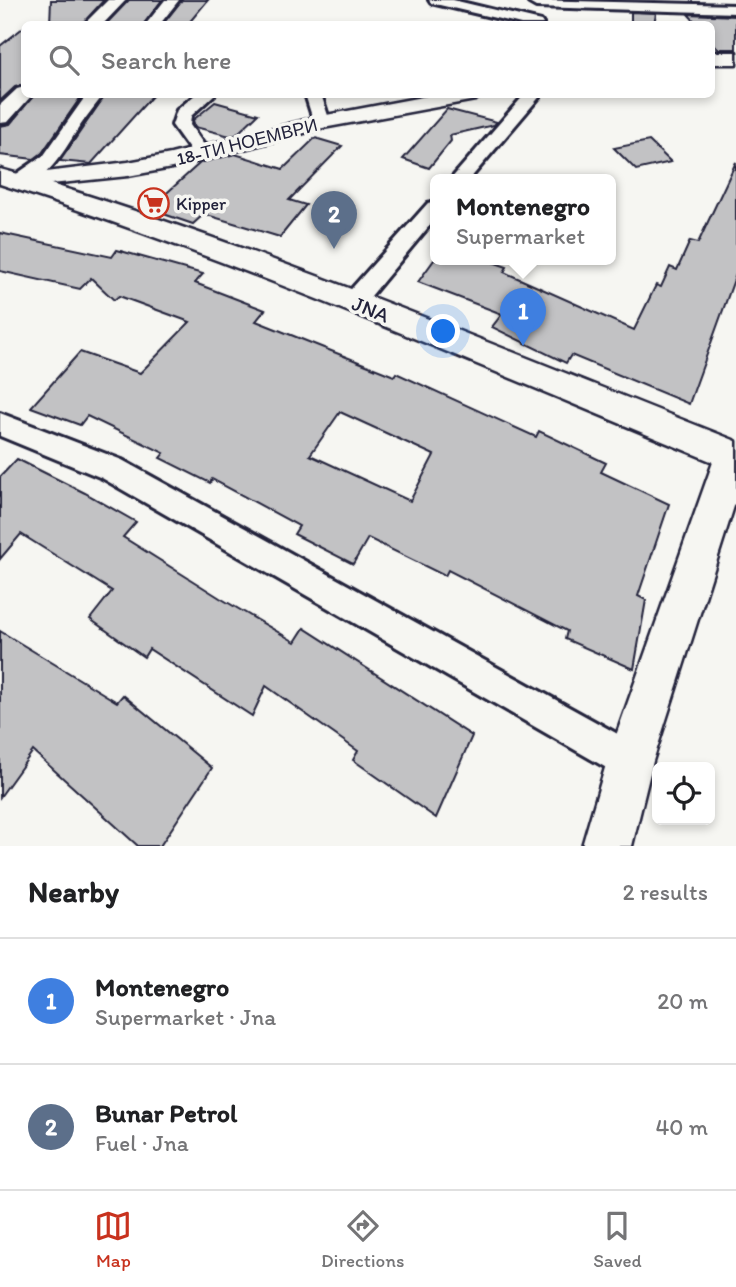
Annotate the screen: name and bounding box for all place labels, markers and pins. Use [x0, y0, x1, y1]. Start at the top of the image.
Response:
supermarket icon: Kipper [136, 187, 170, 221]
pin: 2 [311, 191, 357, 249]
place label: Kipper [176, 193, 227, 215]
pin: 1 [500, 288, 546, 346]

